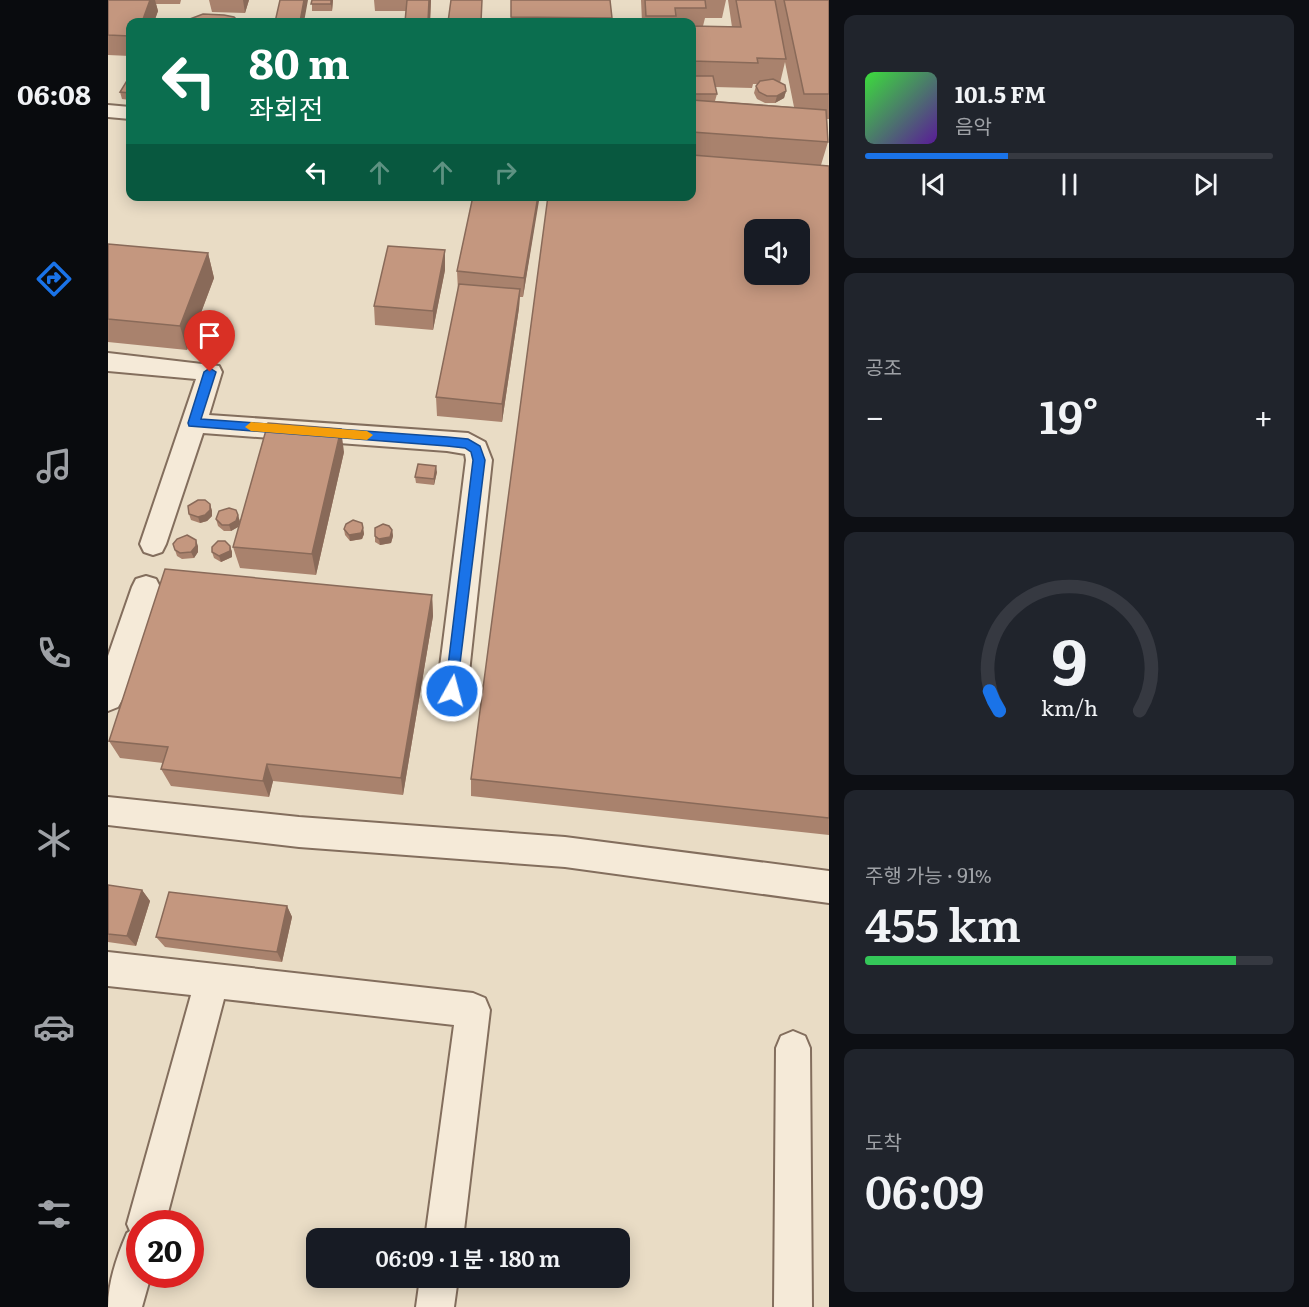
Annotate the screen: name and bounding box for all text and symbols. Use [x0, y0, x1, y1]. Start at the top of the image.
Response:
text: 80 m [249, 30, 350, 92]
icon: left [150, 42, 228, 120]
text: 06:08 [17, 73, 91, 113]
text: 101.5 FM [955, 77, 1046, 110]
text: 좌회전 [249, 87, 324, 127]
text: 음악 [955, 110, 992, 140]
icon: left [300, 156, 333, 189]
icon: ahead [363, 156, 396, 189]
icon: ahead [426, 156, 459, 189]
icon: right [489, 156, 522, 189]
icon: previous [917, 168, 950, 201]
icon: pause [1053, 168, 1086, 201]
icon: next [1189, 168, 1222, 201]
map controls [744, 219, 810, 285]
button: sound [744, 219, 810, 285]
icon: directions [33, 258, 75, 300]
pin [184, 310, 235, 372]
icon: arrive [193, 319, 226, 352]
text: 공조 [865, 351, 902, 381]
text: 19° [1040, 381, 1098, 448]
text: − [865, 390, 884, 439]
text: + [1254, 390, 1273, 439]
icon: music [33, 445, 75, 487]
text: 9 [1051, 612, 1087, 704]
icon: phone [33, 632, 75, 674]
position arrow [420, 659, 484, 723]
text: km/h [1040, 691, 1098, 723]
icon: climate [33, 819, 75, 861]
text: 주행 가능 · 91% [865, 859, 992, 889]
text: 455 km [865, 889, 1021, 956]
icon: car [33, 1006, 75, 1048]
text: 도착 [865, 1126, 902, 1156]
text: 06:09 [865, 1156, 984, 1223]
icon: filters [33, 1193, 75, 1235]
speed limit sign: 20 [126, 1210, 204, 1288]
text: 06:09 · 1 분 · 180 m [375, 1241, 561, 1274]

